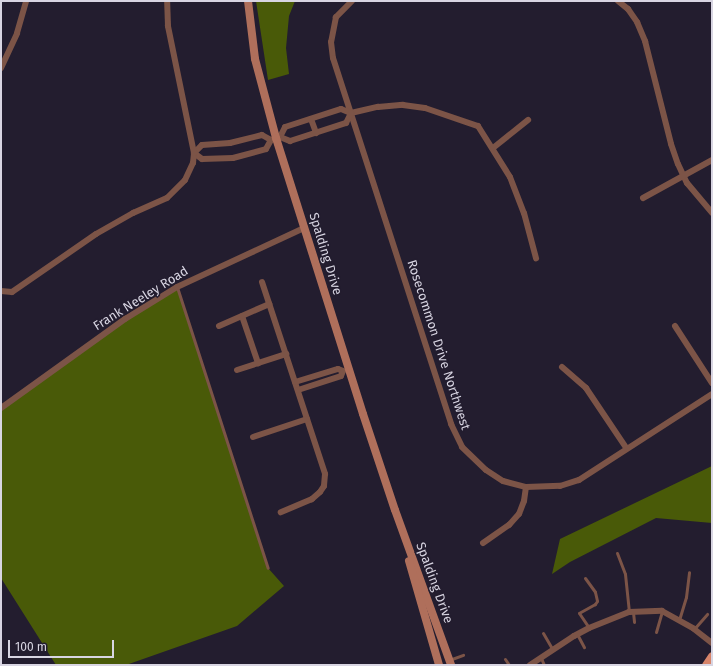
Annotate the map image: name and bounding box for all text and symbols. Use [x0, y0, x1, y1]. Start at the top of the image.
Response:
street label: Spalding Drive [305, 211, 345, 297]
street label: Rosecommon Drive Northwest [403, 258, 473, 432]
street label: Frank Neeley Road [91, 264, 191, 334]
street label: Spalding Drive [412, 540, 456, 626]
scale bar [10, 632, 116, 658]
text: 100 m [15, 640, 47, 654]

